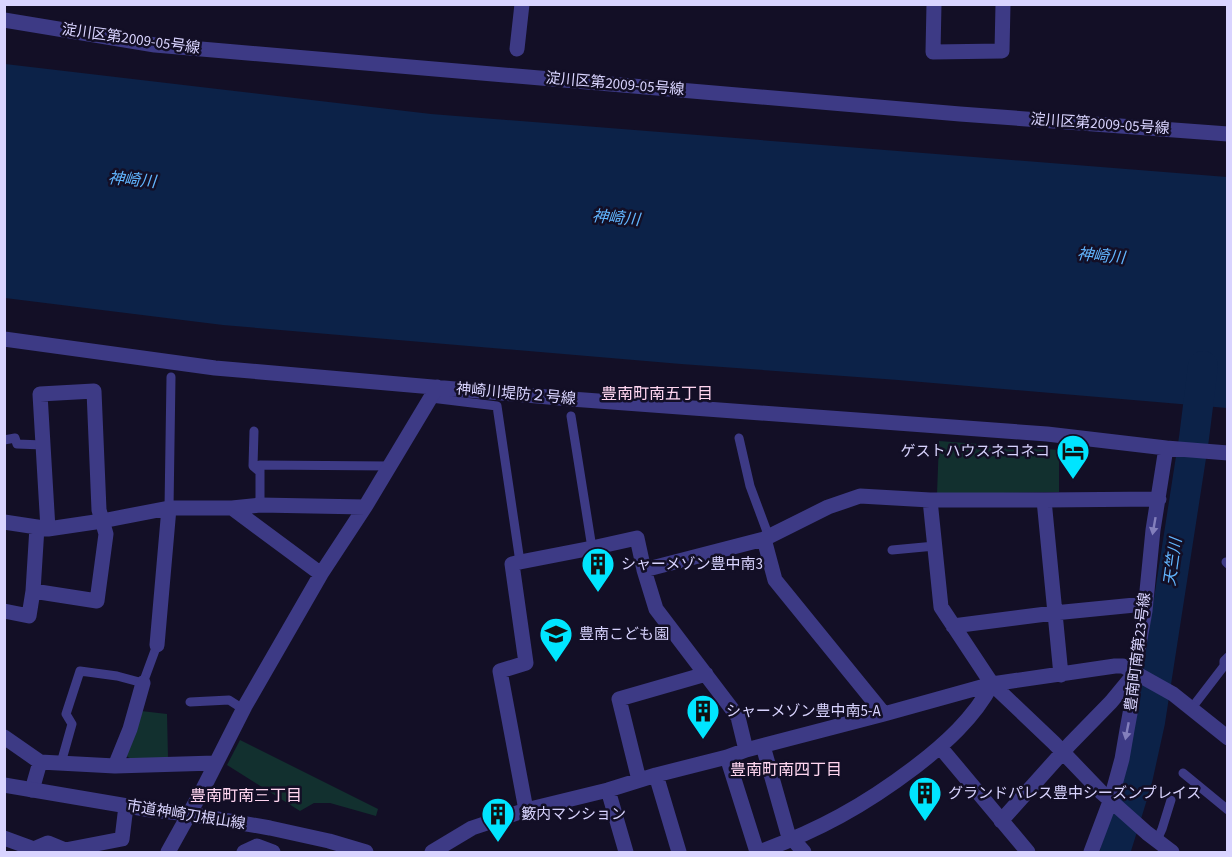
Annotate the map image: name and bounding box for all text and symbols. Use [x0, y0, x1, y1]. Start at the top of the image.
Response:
street label: 淀川区第2009-05号線 [61, 19, 201, 59]
street label: 淀川区第2009-05号線 [545, 67, 685, 101]
street label: 淀川区第2009-05号線 [1030, 109, 1170, 139]
water label: 神崎川 [107, 167, 159, 193]
water label: 神崎川 [591, 205, 643, 231]
water label: 神崎川 [1076, 243, 1128, 269]
street label: 神崎川堤防２号線 [455, 378, 577, 410]
district label: 豊南町南五丁目 [601, 383, 713, 405]
hotel icon: ゲストハウスネコネコ [1055, 433, 1091, 480]
place label: ゲストハウスネコネコ [901, 441, 1050, 462]
one-way arrow [1149, 517, 1158, 536]
water label: 天竺川 [1159, 535, 1188, 587]
building icon: シャーメゾン豊中南3 [580, 546, 616, 593]
place label: シャーメゾン豊中南3 [621, 554, 763, 575]
street label: 豊南町南第23号線 [1120, 591, 1156, 713]
school or university icon: 豊南こども園 [538, 616, 574, 663]
place label: 豊南こども園 [579, 624, 669, 645]
building icon: シャーメゾン豊中南5-A [685, 693, 721, 740]
place label: シャーメゾン豊中南5-A [726, 701, 882, 722]
one-way arrow [1122, 722, 1131, 741]
district label: 豊南町南四丁目 [730, 759, 842, 781]
building icon: グランドパレス豊中シーズンプレイス [907, 775, 943, 822]
place label: グランドパレス豊中シーズンプレイス [948, 783, 1201, 804]
district label: 豊南町南三丁目 [190, 785, 302, 807]
street label: 市道神崎刀根山線 [125, 795, 247, 835]
building icon: 籔内マンション [480, 796, 516, 843]
place label: 籔内マンション [521, 804, 626, 825]

